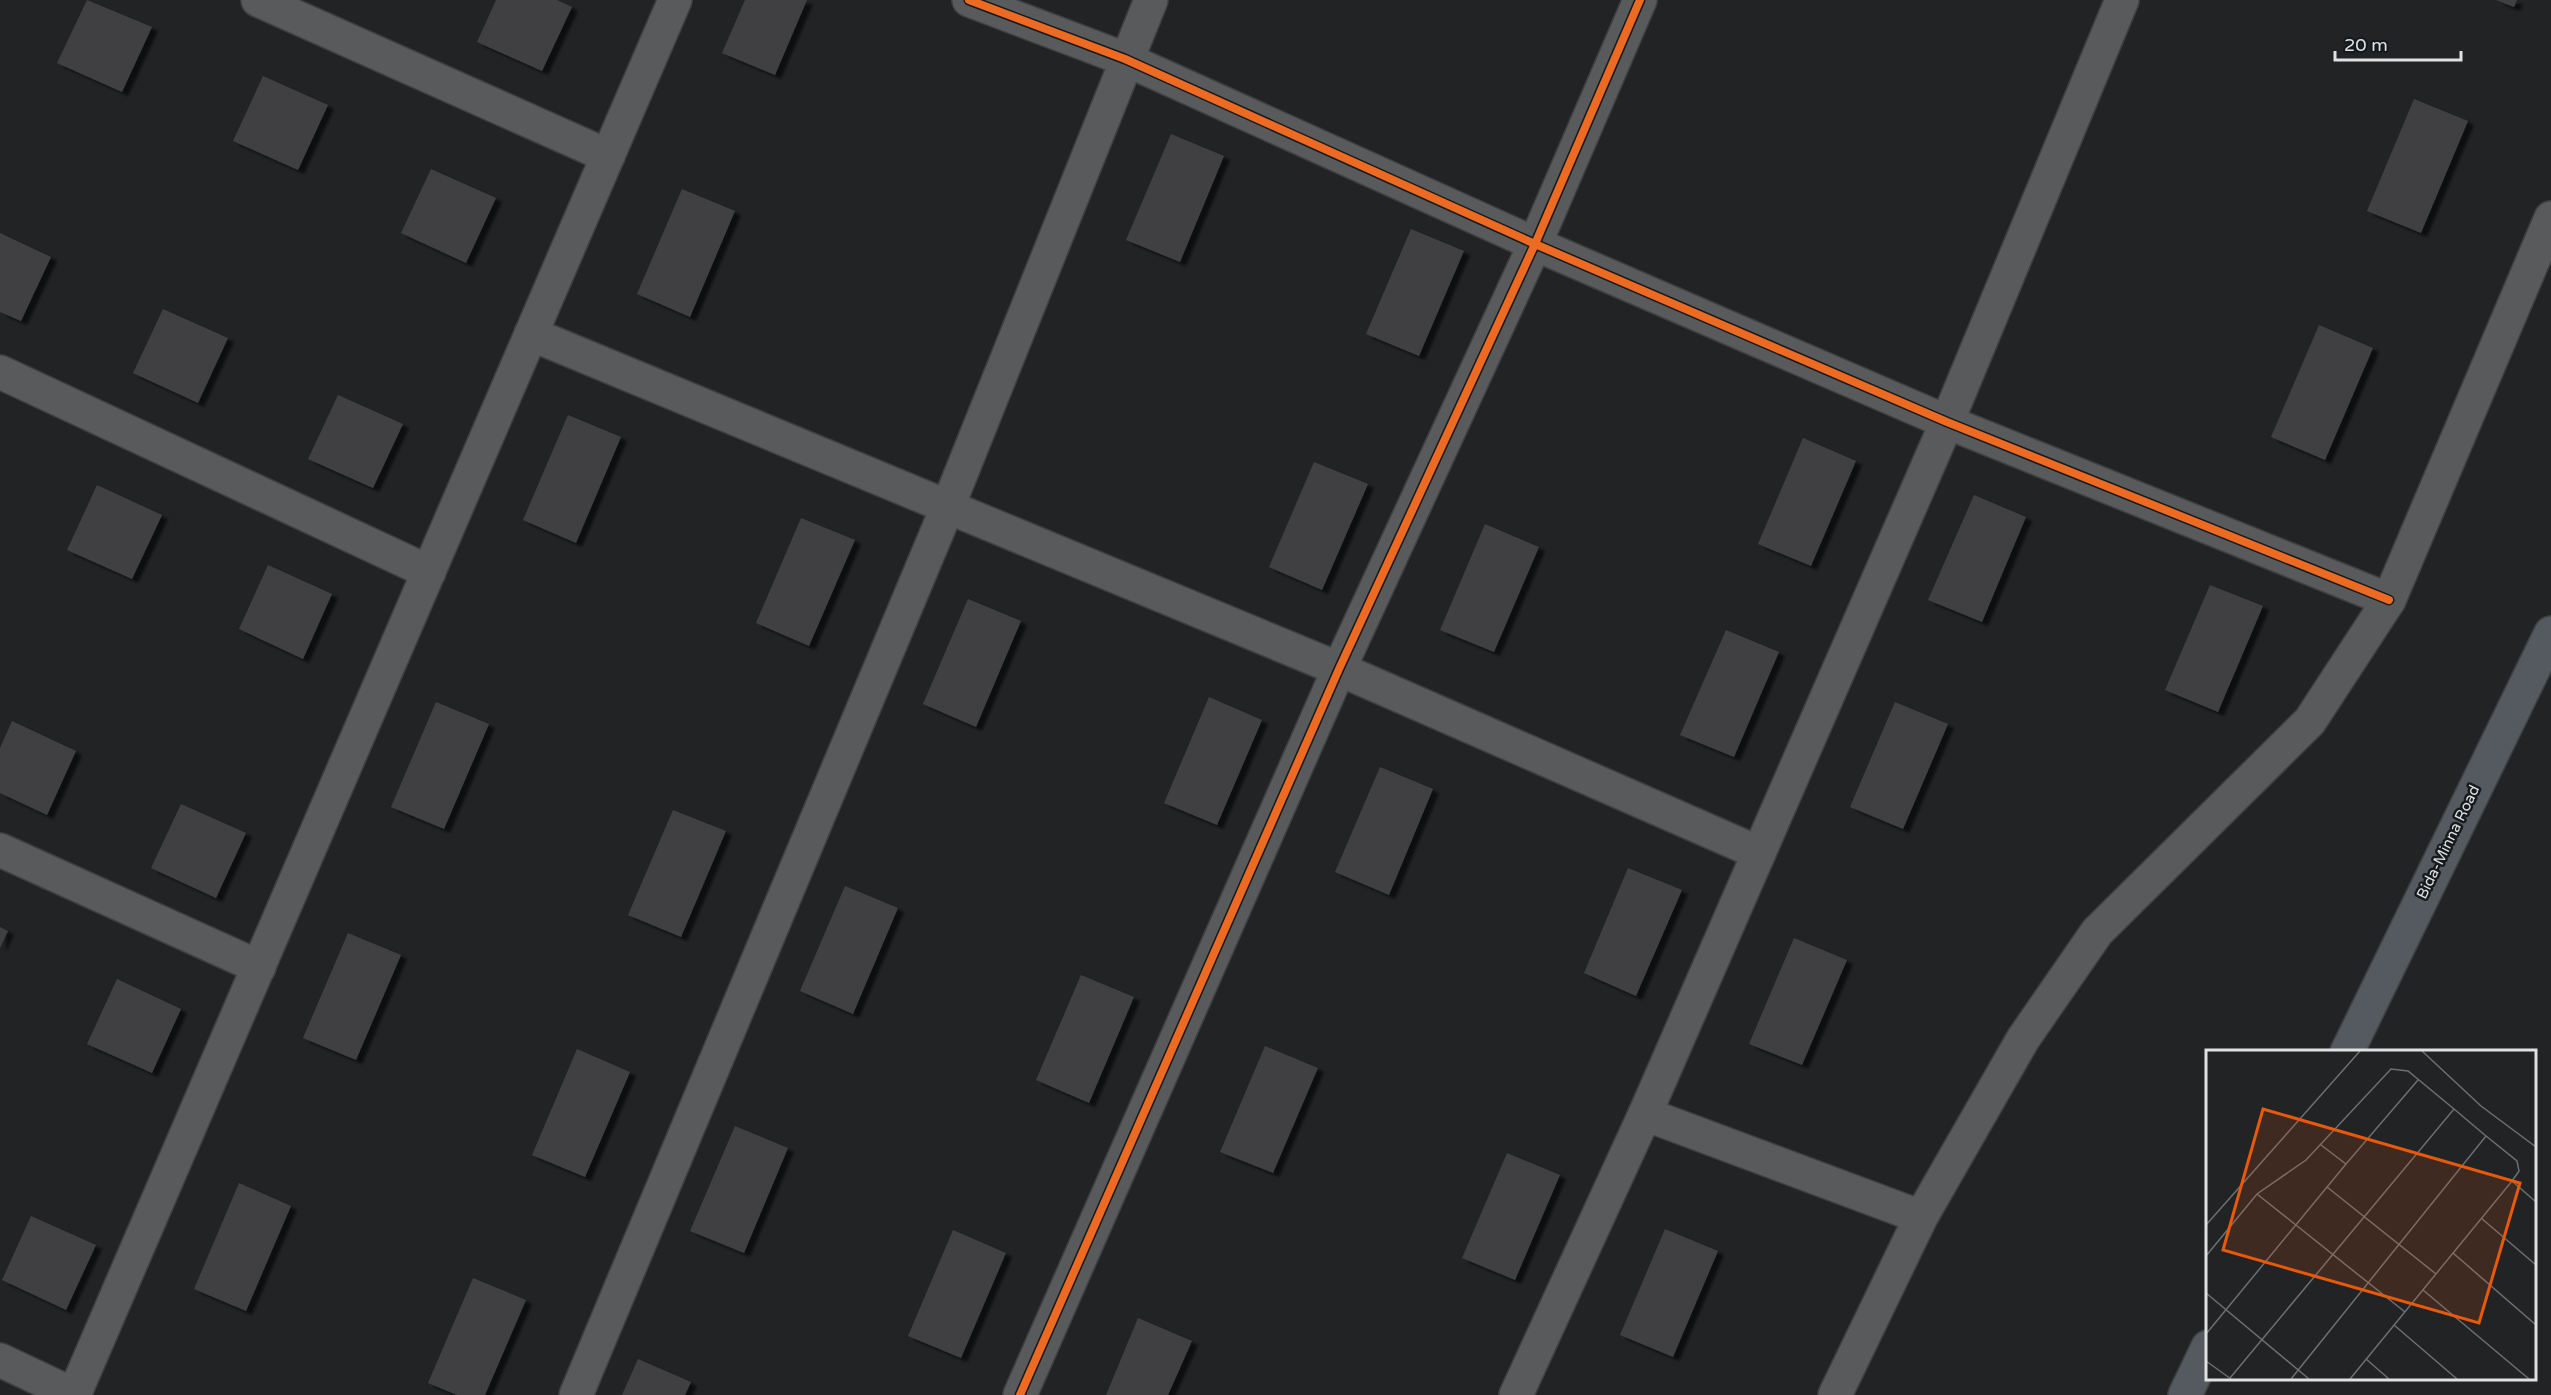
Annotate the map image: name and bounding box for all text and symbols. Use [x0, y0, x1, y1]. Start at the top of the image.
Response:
scale bar [2335, 24, 2461, 62]
text: 20 m [2344, 34, 2388, 56]
street label: Bida-Minna Road [2413, 782, 2483, 902]
inset map [2206, 1050, 2536, 1380]

